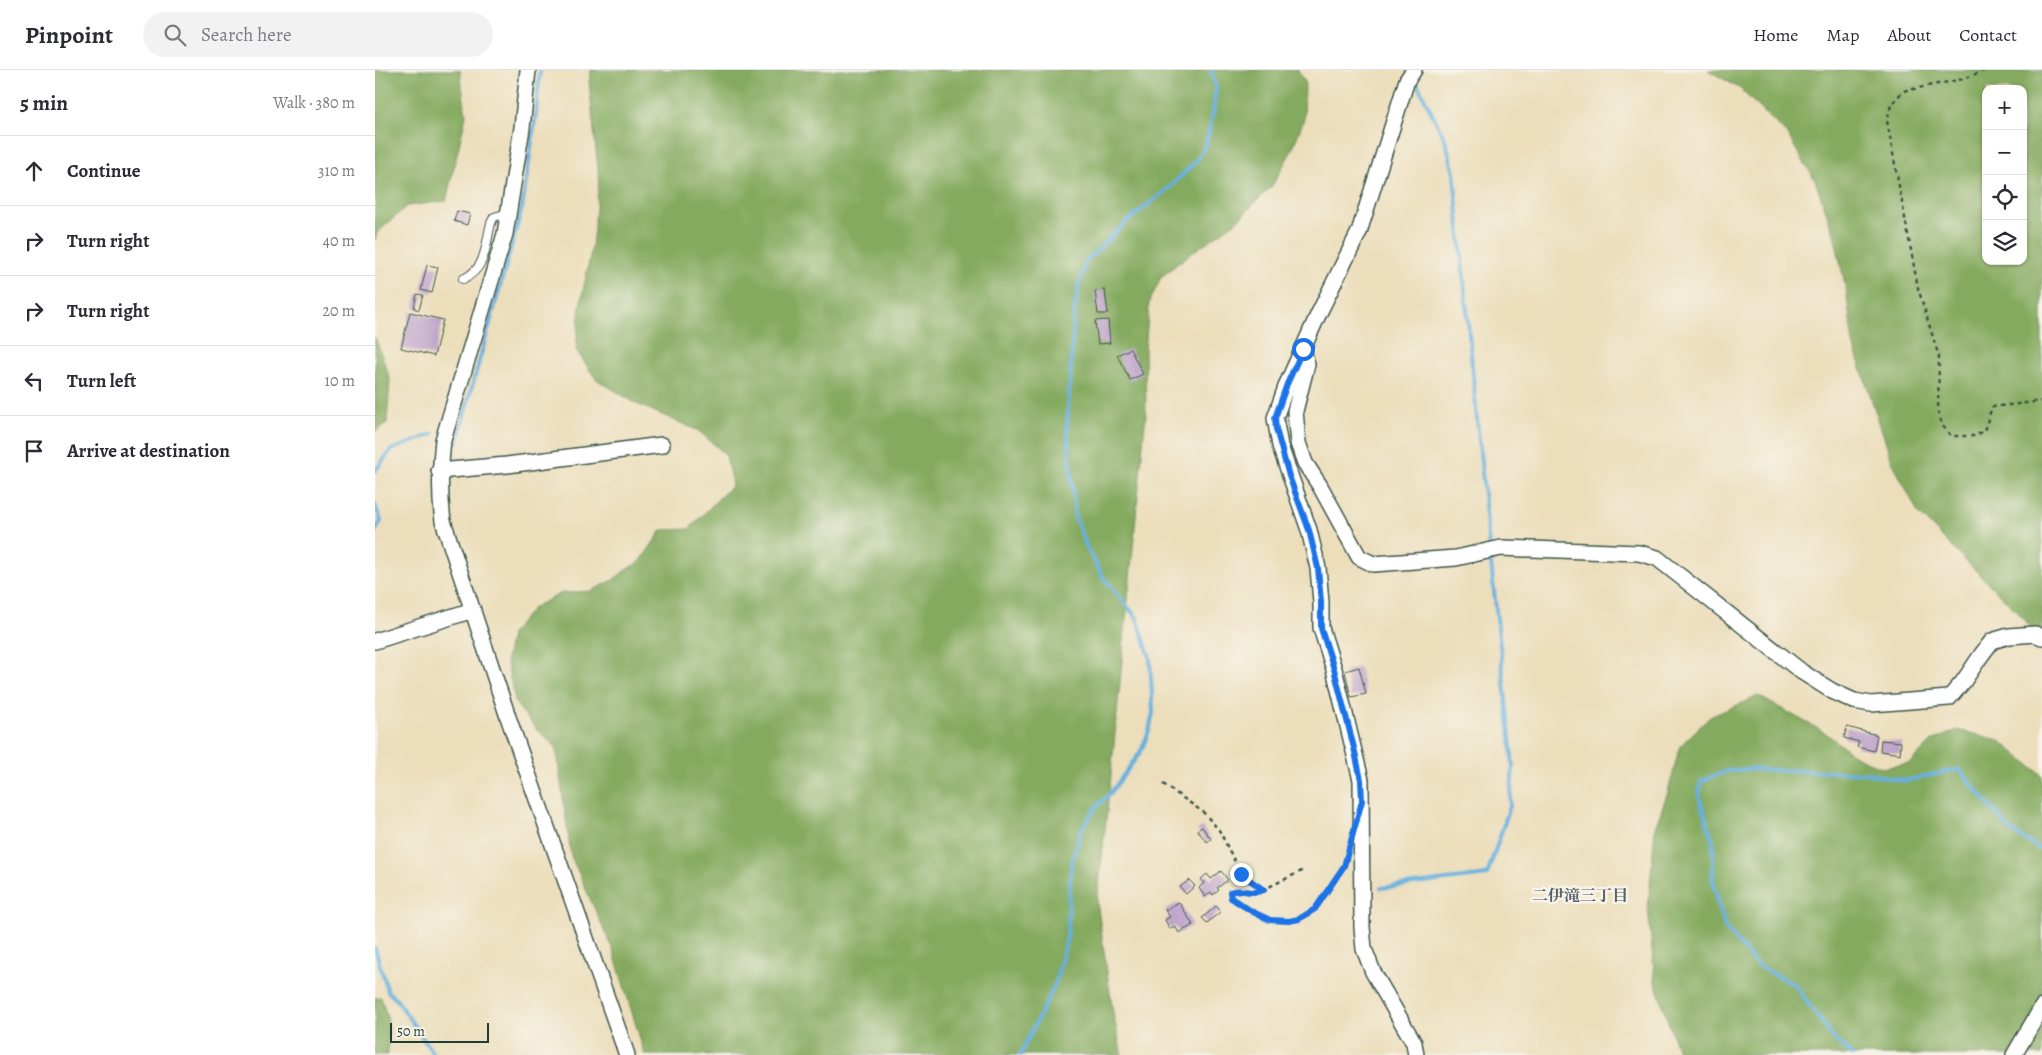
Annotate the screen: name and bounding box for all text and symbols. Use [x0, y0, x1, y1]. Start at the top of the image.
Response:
search box [143, 12, 493, 57]
text: Pinpoint [25, 19, 113, 51]
icon: search [161, 21, 189, 49]
text: Search here [201, 22, 291, 48]
text: Home [1753, 23, 1798, 47]
text: Map [1826, 23, 1859, 47]
text: About [1887, 23, 1931, 47]
text: Contact [1959, 23, 2017, 47]
map controls [1982, 85, 2027, 265]
button: + [1982, 85, 2027, 130]
text: 5 min [20, 89, 68, 117]
text: Walk · 380 m [273, 92, 355, 114]
button: − [1982, 130, 2027, 175]
icon: ahead [20, 157, 48, 185]
text: Continue [67, 158, 141, 184]
text: 310 m [318, 160, 355, 182]
button: locate [1982, 175, 2027, 220]
button: layers [1982, 220, 2027, 265]
icon: right [20, 227, 48, 255]
text: Turn right [67, 228, 149, 254]
text: 40 m [323, 230, 355, 252]
icon: right [20, 297, 48, 325]
text: Turn right [67, 298, 149, 324]
text: 20 m [322, 300, 355, 322]
route start [1292, 338, 1315, 361]
icon: left [20, 367, 48, 395]
text: Turn left [67, 368, 136, 394]
text: 10 m [325, 370, 355, 392]
icon: arrive [20, 437, 48, 465]
text: Arrive at destination [67, 438, 230, 464]
route end [1230, 863, 1253, 886]
district label: 二伊滝三丁目 [1532, 885, 1628, 907]
scale bar [390, 1020, 489, 1043]
text: 50 m [397, 1022, 425, 1041]

